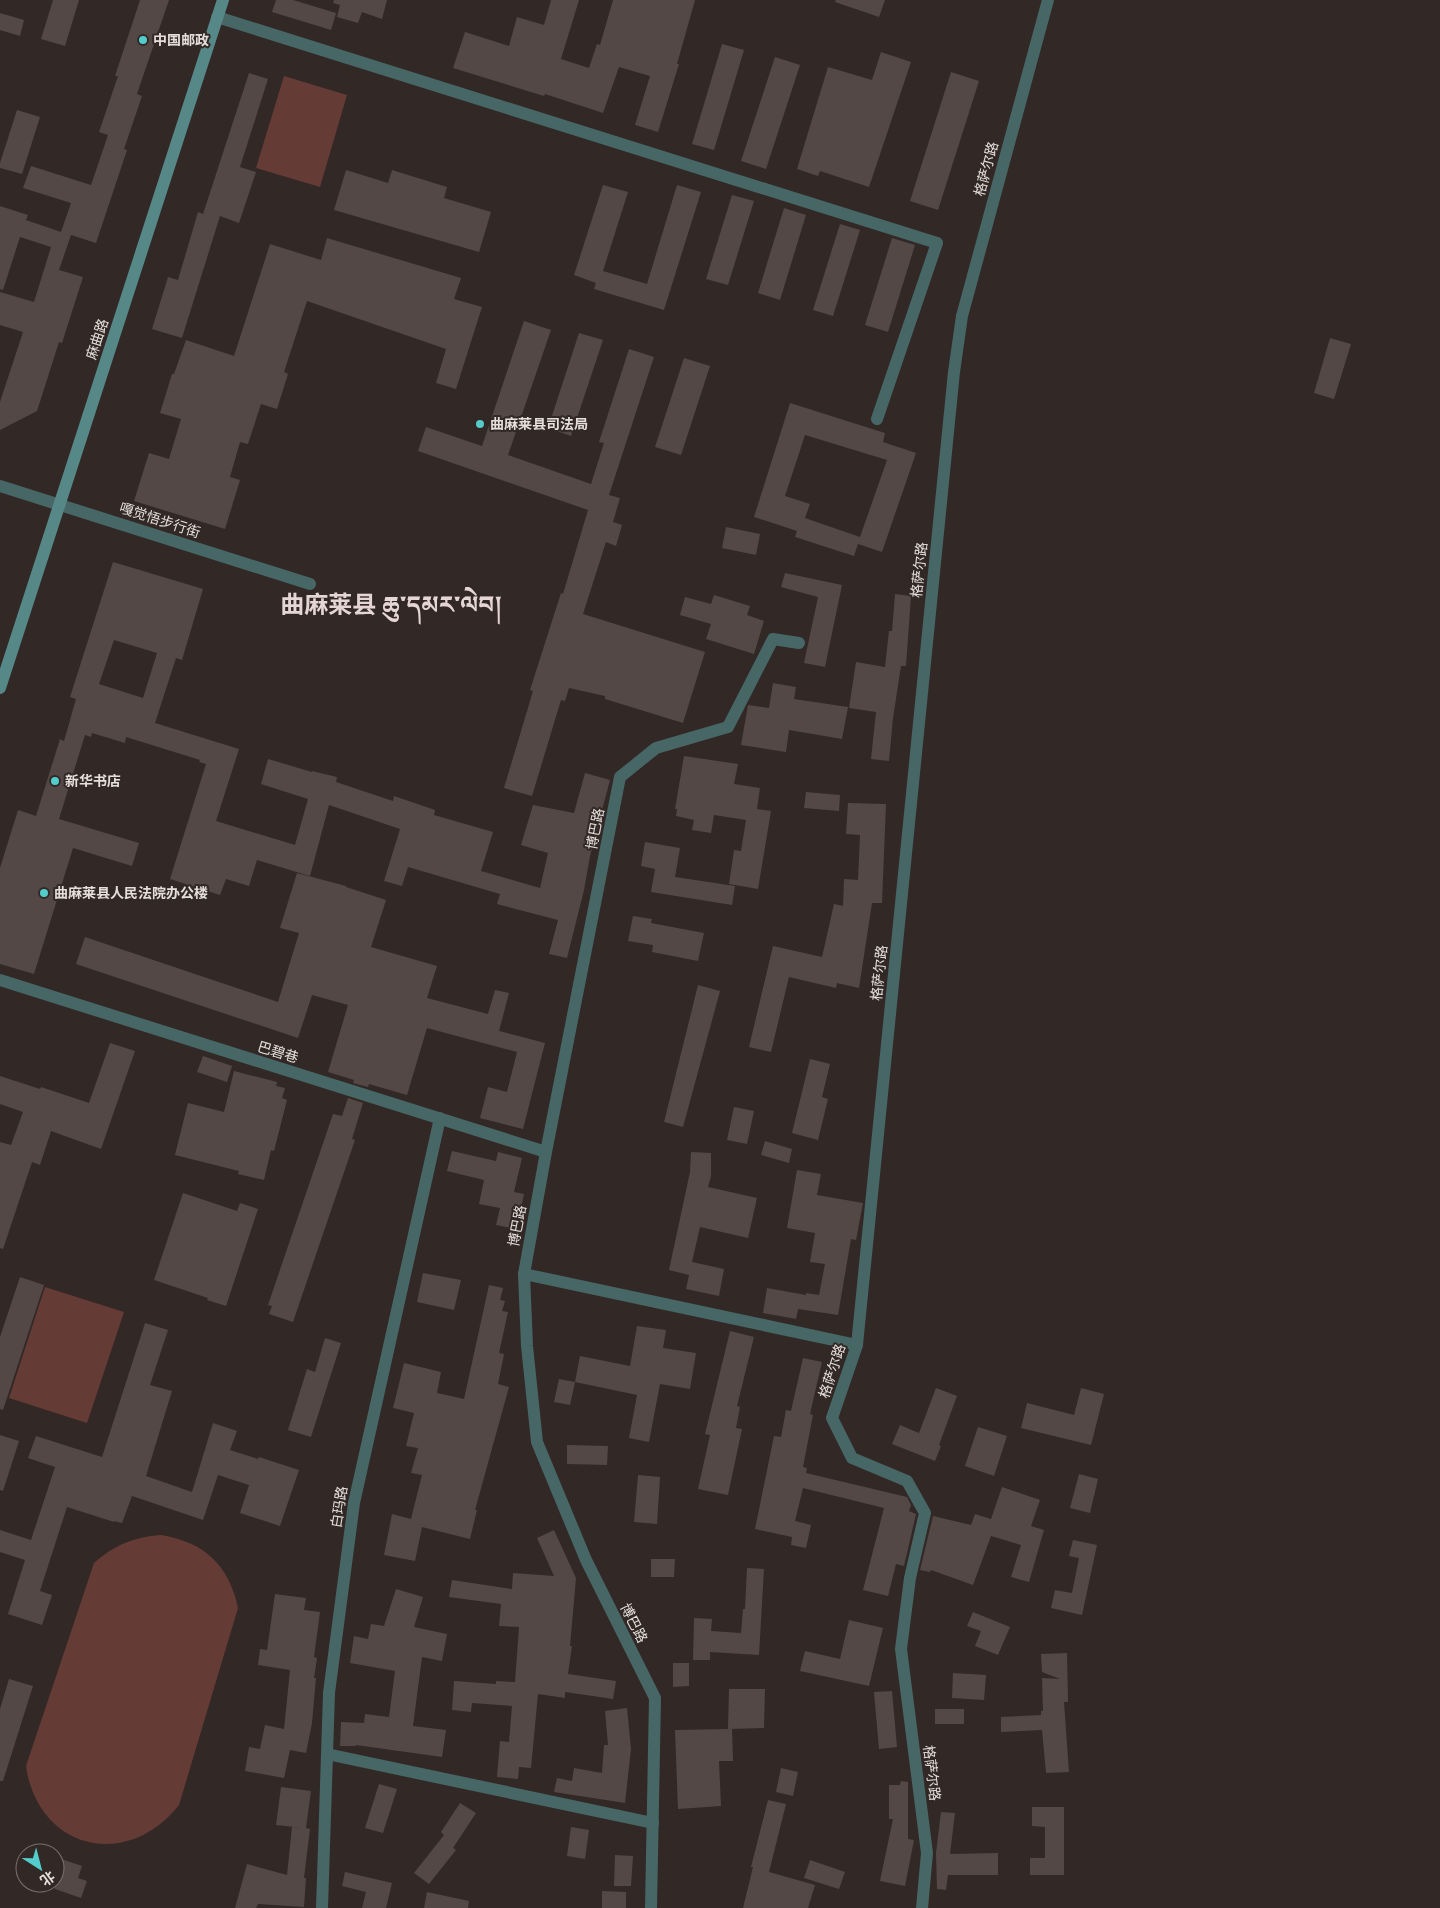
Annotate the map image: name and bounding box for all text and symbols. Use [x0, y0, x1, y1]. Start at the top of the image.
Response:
place label: 中国邮政 [153, 32, 209, 48]
marker: 中国邮政 [137, 34, 149, 46]
street label: 格萨尔路 [971, 140, 1001, 198]
street label: 麻曲路 [83, 317, 111, 361]
place label: 曲麻莱县司法局 [490, 416, 588, 432]
marker: 曲麻莱县司法局 [474, 418, 486, 430]
street label: 嘎觉悟步行街 [118, 499, 202, 541]
street label: 格萨尔路 [908, 541, 930, 599]
district label: 曲麻莱县 ཆུ་དམར་ལེབ། [280, 586, 502, 625]
place label: 新华书店 [65, 773, 121, 789]
marker: 新华书店 [49, 775, 61, 787]
street label: 博巴路 [583, 807, 607, 851]
place label: 曲麻莱县人民法院办公楼 [54, 885, 208, 901]
marker: 曲麻莱县人民法院办公楼 [38, 887, 50, 899]
street label: 格萨尔路 [868, 944, 890, 1002]
street label: 巴碧巷 [256, 1038, 300, 1066]
street label: 博巴路 [505, 1204, 529, 1248]
street label: 格萨尔路 [816, 1342, 848, 1400]
street label: 白玛路 [328, 1485, 350, 1529]
street label: 博巴路 [617, 1601, 651, 1645]
street label: 格萨尔路 [921, 1744, 943, 1802]
north arrow [15, 1843, 65, 1893]
text: 北 [37, 1868, 58, 1889]

